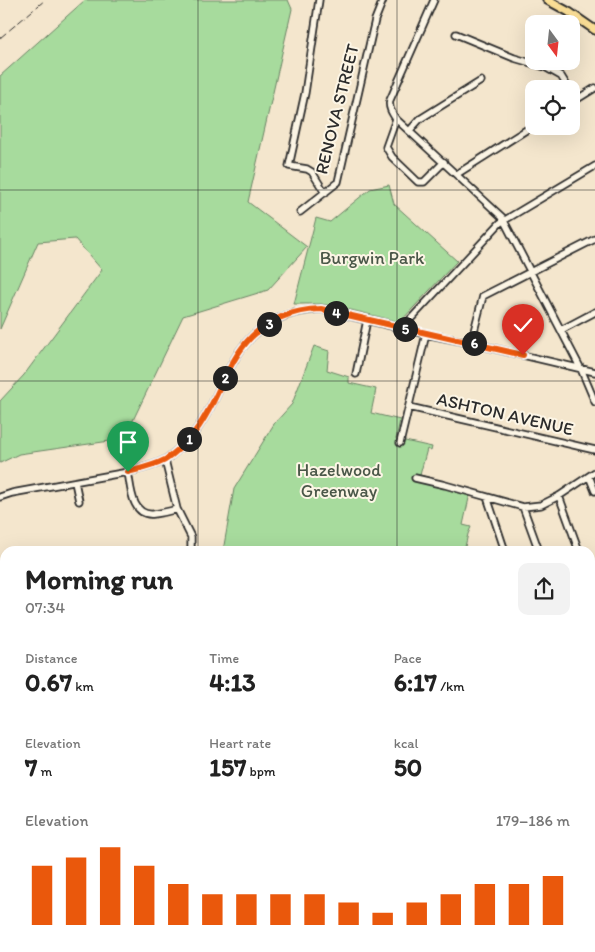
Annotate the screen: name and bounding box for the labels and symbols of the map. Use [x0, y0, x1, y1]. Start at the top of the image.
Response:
north arrow [525, 15, 580, 70]
street label: RENOVA STREET [310, 42, 364, 176]
park label: Burgwin Park [320, 247, 425, 269]
pin: 4 [324, 300, 348, 326]
pin [502, 304, 544, 355]
pin: 3 [256, 312, 282, 336]
pin: 5 [392, 316, 418, 342]
pin: 6 [462, 330, 486, 356]
pin: 2 [212, 366, 238, 390]
street label: ASHTON AVENUE [435, 388, 575, 440]
pin [107, 421, 149, 472]
pin: 1 [176, 426, 202, 452]
park label: Hazelwood Greenway [297, 459, 381, 502]

